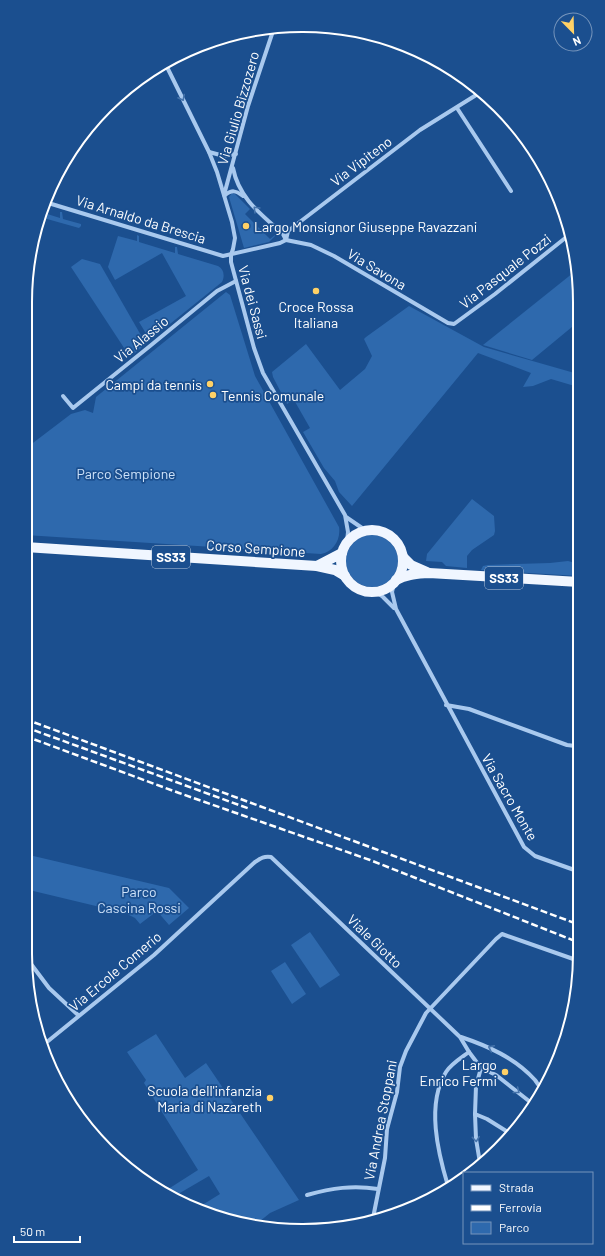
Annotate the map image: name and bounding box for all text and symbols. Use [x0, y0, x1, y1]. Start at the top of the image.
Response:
north arrow [553, 12, 593, 52]
text: N [571, 34, 583, 49]
street label: Via Giulio Bizzozero [214, 49, 262, 167]
one-way arrow [177, 94, 185, 101]
street label: Via Vipiteno [327, 132, 395, 190]
street label: Via Arnaldo da Brescia [74, 191, 208, 247]
one-way arrow [253, 206, 261, 214]
place label: Largo Monsignor Giuseppe Ravazzani [254, 218, 477, 235]
marker: Largo Monsignor Giuseppe Ravazzani [241, 221, 251, 231]
street label: Via Pasquale Pozzi [456, 230, 554, 312]
street label: Via Savona [344, 245, 410, 293]
street label: Via dei Sassi [235, 263, 271, 341]
marker: Croce Rossa Italiana [311, 286, 321, 296]
place label: Croce Rossa Italiana [278, 298, 354, 331]
street label: Via Alassio [110, 312, 172, 366]
place label: Campi da tennis [105, 376, 202, 393]
marker: Campi da tennis [205, 379, 215, 389]
place label: Tennis Comunale [221, 387, 324, 404]
marker: Tennis Comunale [208, 390, 218, 400]
park label: Parco Sempione [76, 465, 176, 482]
street label: Corso Sempione [206, 536, 306, 560]
road number: SS33 [152, 546, 190, 568]
road number: SS33 [485, 567, 523, 589]
street label: Via Sacro Monte [478, 751, 542, 843]
park label: Parco Cascina Rossi [97, 883, 181, 916]
street label: Viale Giotto [344, 911, 406, 971]
street label: Via Ercole Comerio [66, 928, 164, 1014]
one-way arrow [488, 1045, 496, 1053]
place label: Largo Enrico Fermi [420, 1056, 497, 1089]
street label: Via Andrea Stoppani [360, 1058, 400, 1182]
marker: Largo Enrico Fermi [500, 1067, 510, 1077]
place label: Scuola dell'infanzia Maria di Nazareth [147, 1082, 262, 1115]
one-way arrow [513, 1086, 520, 1093]
marker: Scuola dell'infanzia Maria di Nazareth [265, 1093, 275, 1103]
one-way arrow [471, 1135, 480, 1142]
legend [463, 1172, 593, 1244]
text: Strada [499, 1180, 534, 1194]
text: Ferrovia [499, 1200, 542, 1214]
scale bar [14, 1218, 80, 1244]
text: Parco [499, 1220, 529, 1234]
text: 50 m [20, 1224, 45, 1238]

